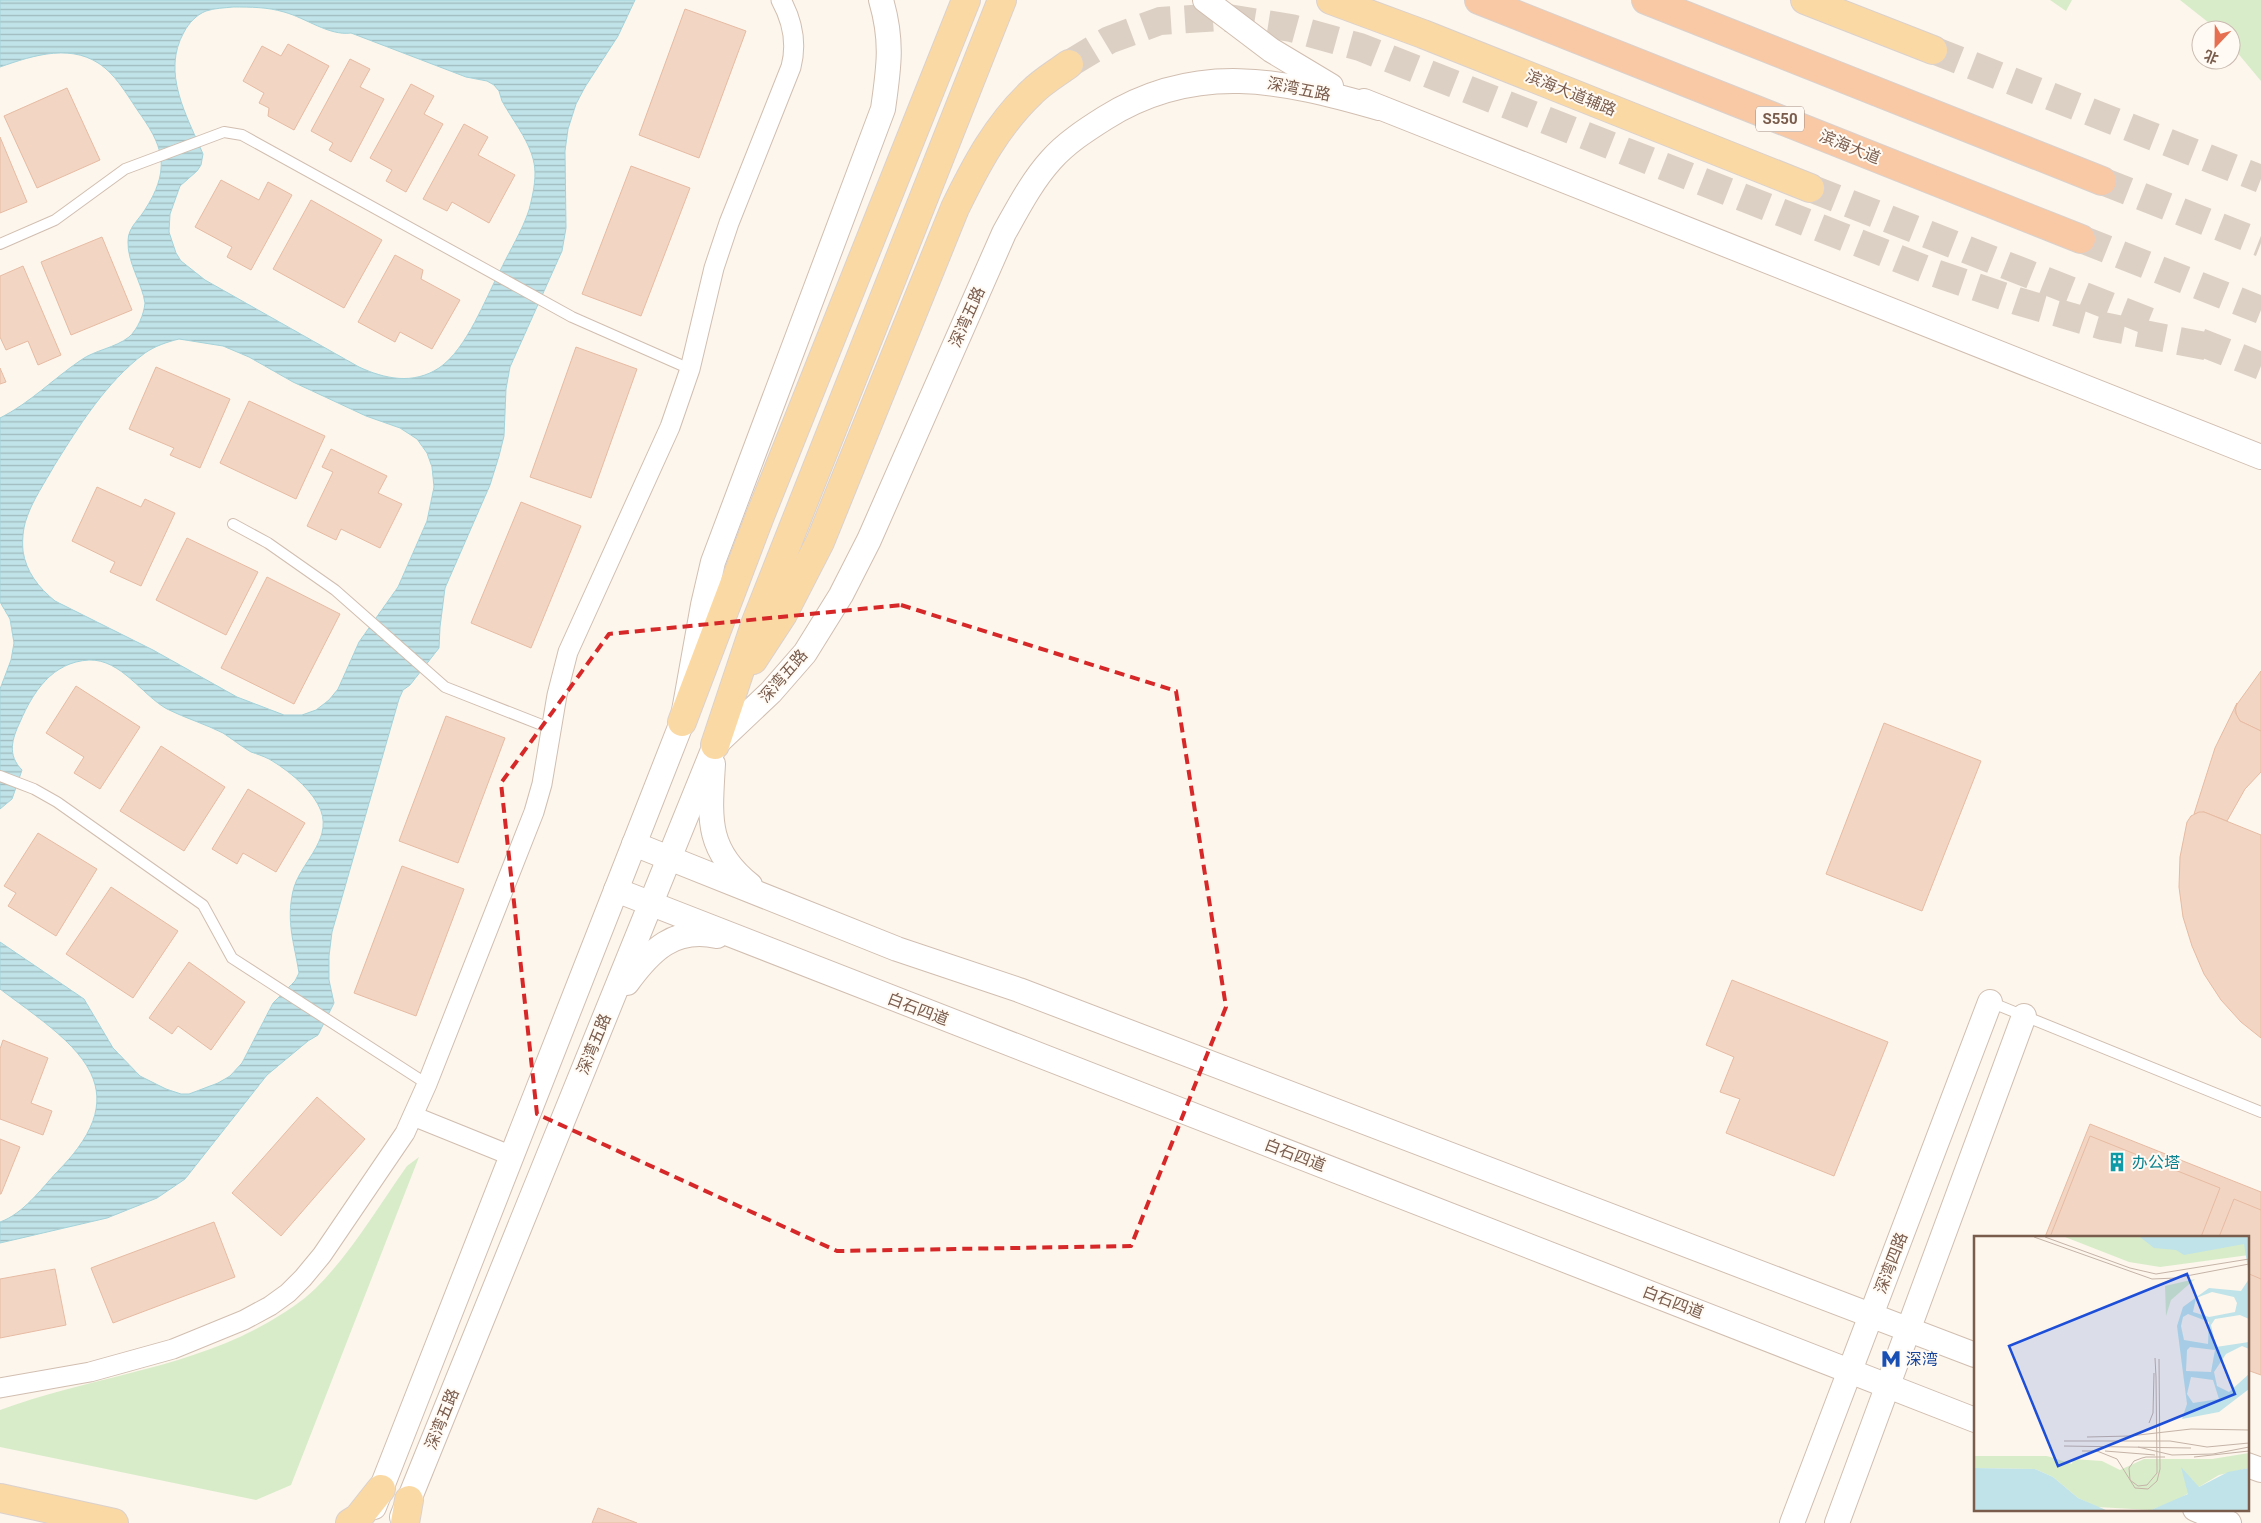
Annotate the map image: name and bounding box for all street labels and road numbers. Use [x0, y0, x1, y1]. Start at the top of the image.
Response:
street label: 滨海大道辅路 [1523, 66, 1619, 120]
street label: 深湾五路 [1266, 74, 1332, 104]
road number: S550 [1756, 106, 1804, 132]
street label: 滨海大道 [1817, 126, 1883, 168]
street label: 深湾五路 [945, 284, 989, 350]
street label: 深湾五路 [755, 646, 811, 706]
street label: 白石四道 [885, 989, 951, 1029]
street label: 深湾五路 [573, 1011, 615, 1077]
street label: 白石四道 [1262, 1135, 1328, 1175]
street label: 深湾四路 [1871, 1230, 1911, 1296]
street label: 白石四道 [1640, 1282, 1706, 1322]
street label: 深湾五路 [421, 1386, 463, 1452]

